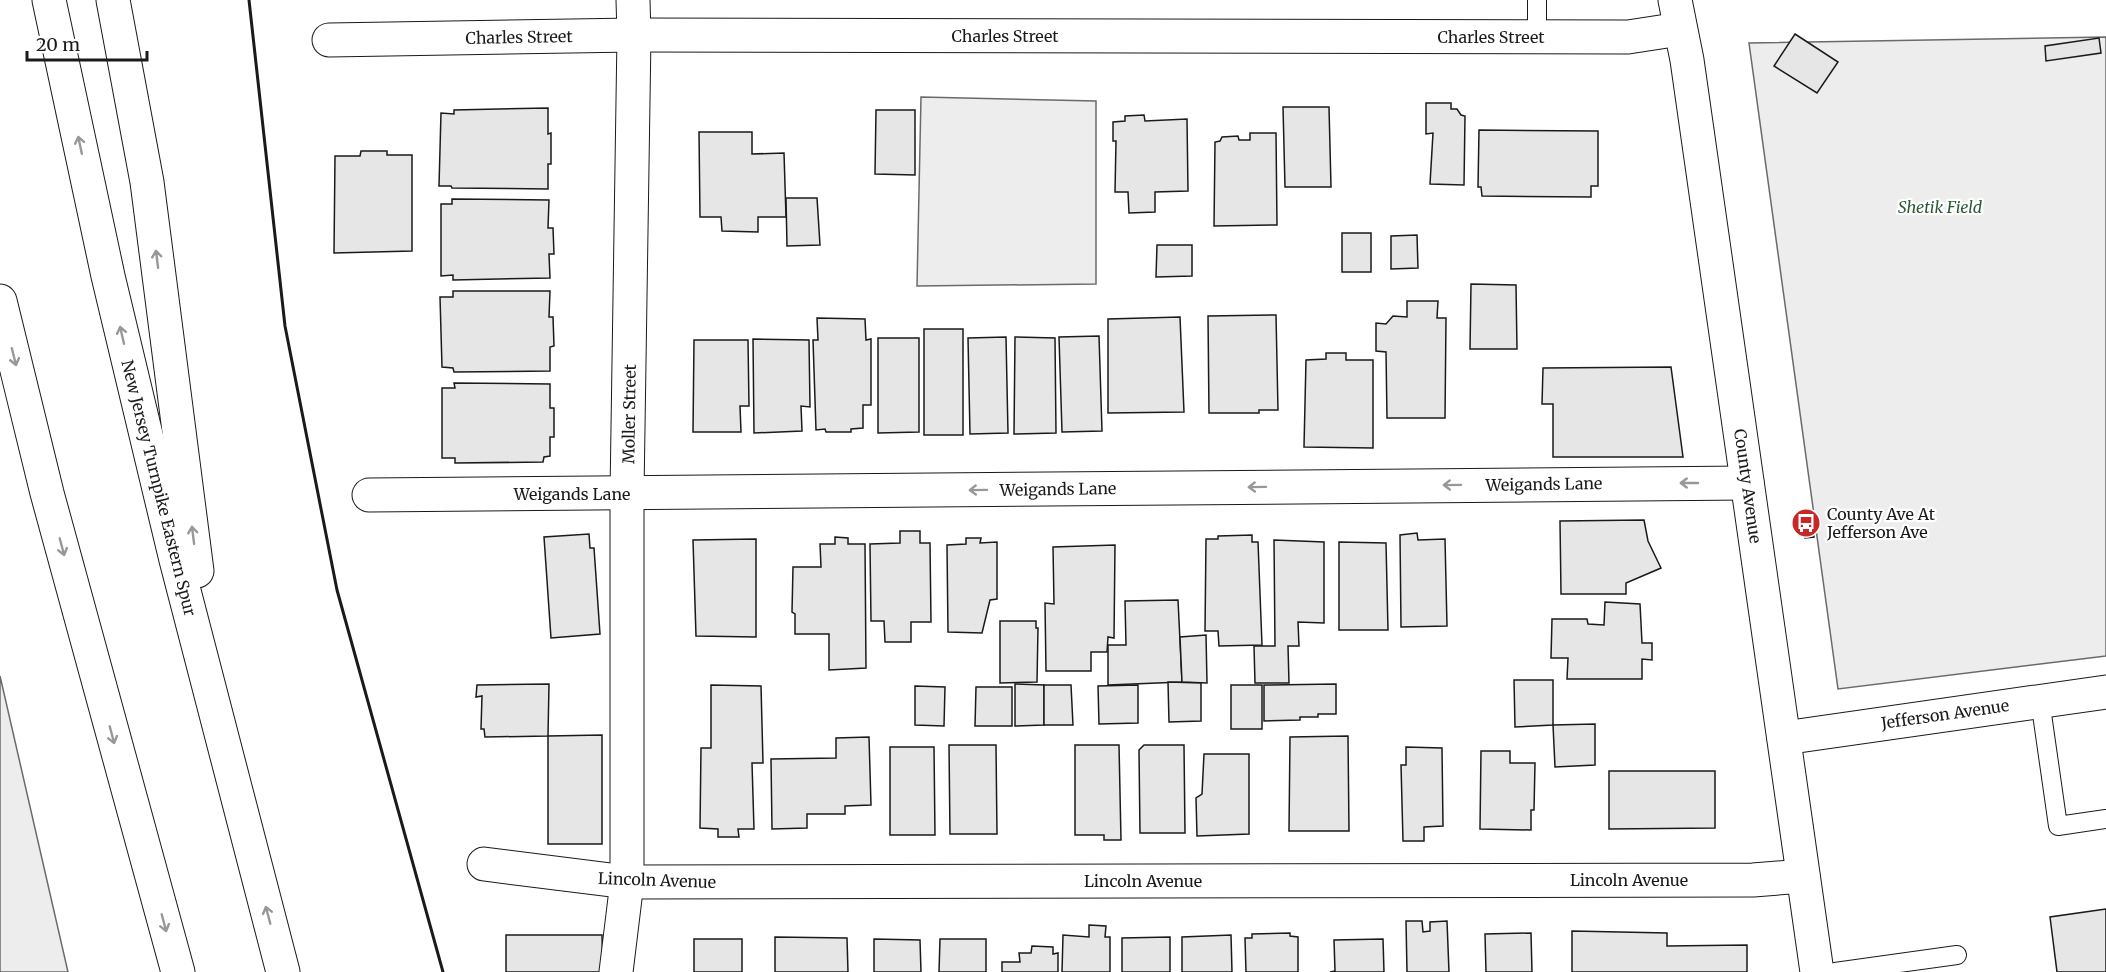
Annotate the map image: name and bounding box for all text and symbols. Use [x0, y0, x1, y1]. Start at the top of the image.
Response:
scale bar [27, 24, 147, 62]
street label: Charles Street [465, 26, 574, 48]
street label: Charles Street [951, 26, 1059, 46]
street label: Charles Street [1437, 27, 1545, 47]
text: 20 m [36, 33, 80, 56]
one-way arrow [74, 136, 85, 155]
park label: Shetik Field [1898, 197, 1983, 217]
one-way arrow [151, 249, 162, 269]
one-way arrow [116, 326, 127, 345]
one-way arrow [8, 348, 20, 367]
street label: New Jersey Turnpike Eastern Spur [117, 358, 201, 618]
street label: Moller Street [618, 363, 640, 464]
street label: County Avenue [1730, 427, 1766, 545]
street label: Weigands Lane [1484, 473, 1603, 495]
one-way arrow [1679, 477, 1699, 489]
street label: Weigands Lane [998, 478, 1117, 500]
one-way arrow [1442, 479, 1462, 491]
one-way arrow [1247, 481, 1267, 493]
street label: Weigands Lane [513, 484, 630, 504]
one-way arrow [968, 484, 988, 496]
place label: County Ave At Jefferson Ave [1826, 504, 1936, 542]
bus stop icon: County Ave At Jefferson Ave [1790, 507, 1822, 539]
one-way arrow [187, 526, 198, 546]
one-way arrow [56, 537, 68, 556]
street label: Jefferson Avenue [1879, 695, 2010, 733]
one-way arrow [107, 725, 118, 744]
street label: Lincoln Avenue [598, 868, 716, 892]
street label: Lincoln Avenue [1570, 870, 1688, 890]
street label: Lincoln Avenue [1084, 871, 1202, 891]
one-way arrow [262, 906, 274, 925]
one-way arrow [159, 913, 171, 932]

